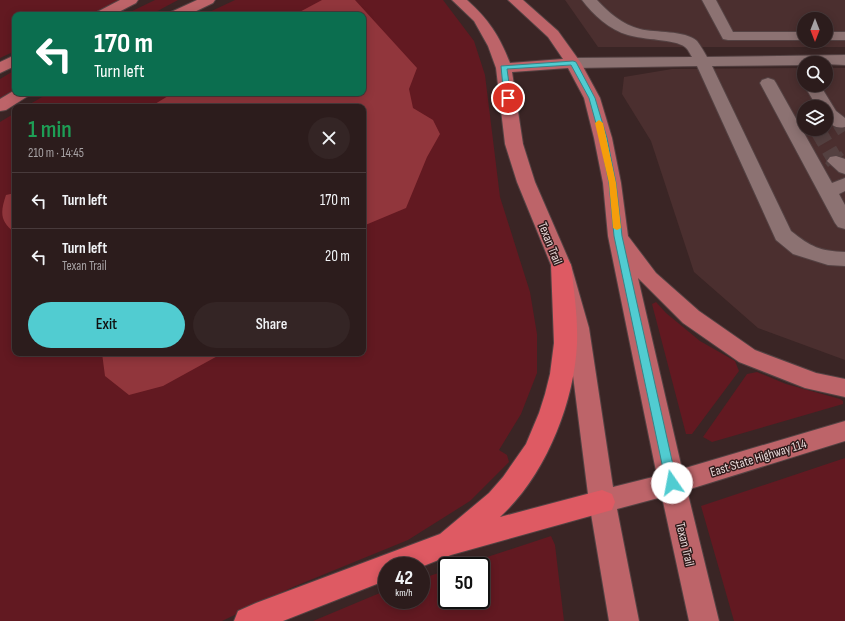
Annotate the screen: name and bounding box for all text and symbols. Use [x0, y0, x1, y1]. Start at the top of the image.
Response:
north arrow [797, 12, 833, 48]
map controls [797, 12, 833, 136]
text: 170 m [94, 27, 153, 60]
icon: left [28, 28, 80, 80]
button: search [797, 56, 833, 92]
text: Turn left [94, 61, 145, 82]
pin [491, 81, 525, 115]
icon: arrive [497, 87, 519, 109]
button: layers [797, 100, 833, 136]
text: 1 min [28, 115, 72, 144]
button: close [308, 117, 350, 159]
text: 210 m · 14:45 [28, 145, 84, 161]
icon: left [28, 190, 50, 212]
text: Turn left [62, 191, 107, 210]
text: 170 m [320, 191, 350, 210]
street label: Texan Trail [534, 220, 566, 267]
text: Turn left [62, 239, 107, 258]
icon: left [28, 246, 50, 268]
text: 20 m [325, 247, 350, 266]
text: Texan Trail [62, 258, 107, 274]
button: Exit [28, 302, 185, 348]
button: Share [193, 302, 350, 348]
street label: East State Highway 114 [708, 436, 809, 480]
position arrow [651, 462, 693, 504]
street label: Texan Trail [672, 521, 698, 568]
speed limit sign: 50 [438, 557, 490, 609]
text: 42 [395, 566, 413, 590]
text: km/h [395, 587, 413, 599]

